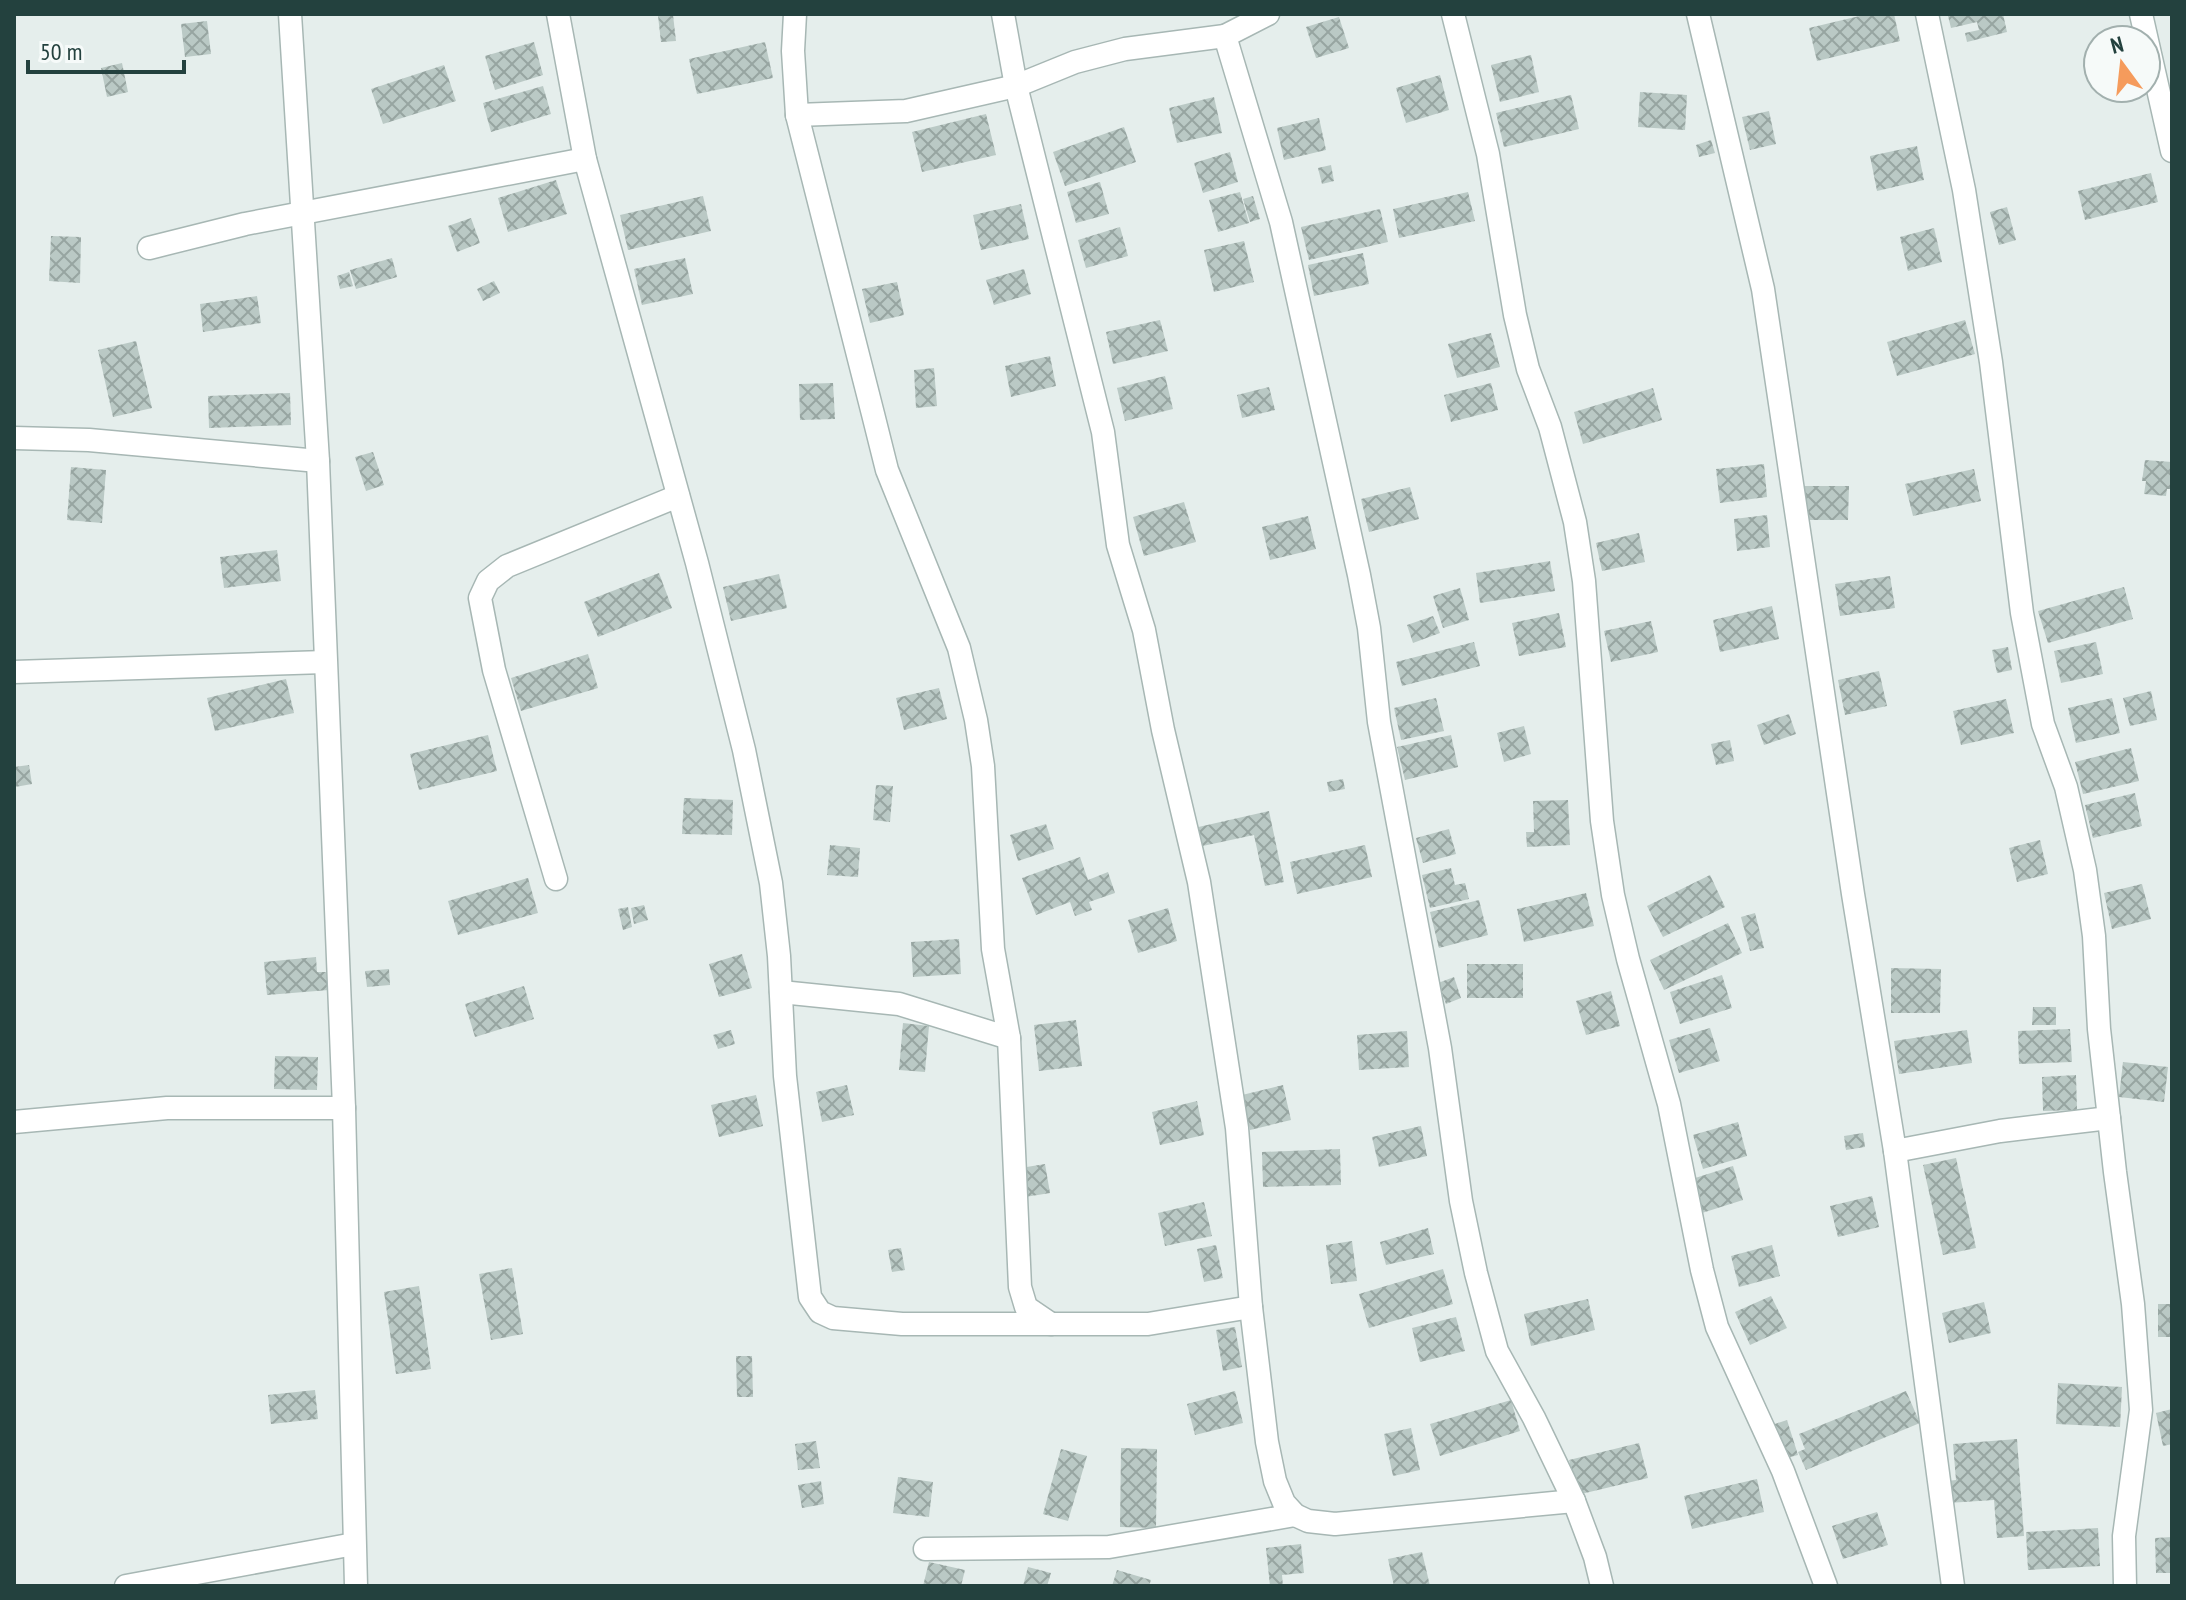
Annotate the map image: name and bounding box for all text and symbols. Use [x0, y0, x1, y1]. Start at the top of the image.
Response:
scale bar [28, 24, 184, 74]
north arrow [2082, 24, 2162, 104]
text: N [2107, 30, 2126, 60]
text: 50 m [40, 36, 82, 67]

